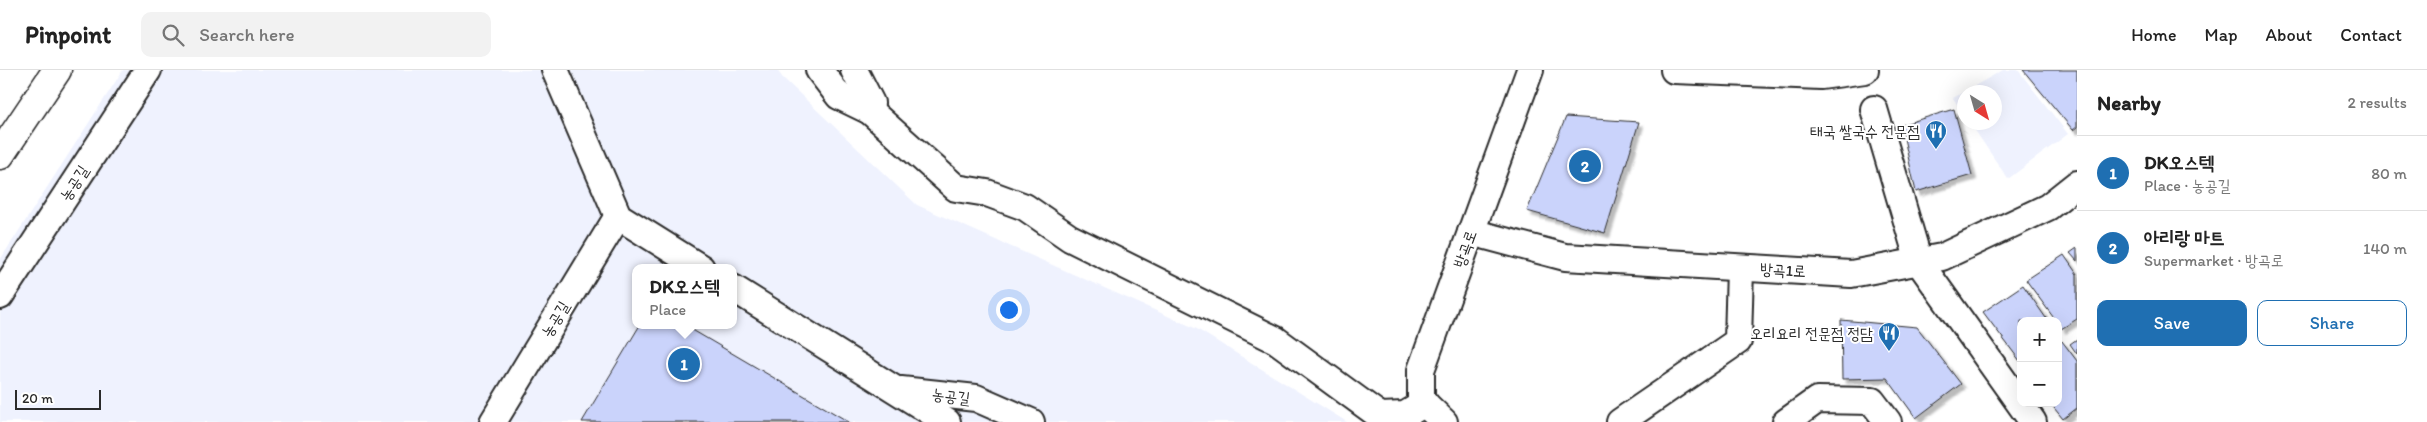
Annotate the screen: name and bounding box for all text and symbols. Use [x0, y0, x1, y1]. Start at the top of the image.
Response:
search box [141, 12, 491, 57]
text: Pinpoint [25, 20, 111, 49]
icon: search [159, 21, 187, 49]
text: Search here [199, 23, 294, 46]
text: Home [2131, 24, 2177, 46]
text: Map [2205, 24, 2238, 46]
text: About [2266, 24, 2312, 46]
text: Contact [2340, 24, 2402, 46]
north arrow [1957, 85, 2002, 130]
text: Nearby [2097, 90, 2161, 115]
text: 2 results [2347, 93, 2407, 112]
restaurant icon: 태국 쌀국수 전문점 [1924, 119, 1948, 150]
place label: 태국 쌀국수 전문점 [1810, 122, 1920, 141]
pin: 2 [1569, 147, 1601, 185]
text: DK오스텍 [2144, 151, 2214, 174]
street label: 농공길 [56, 162, 93, 204]
text: 1 [2109, 164, 2117, 183]
text: 80 m [2371, 164, 2407, 183]
text: Place · 농공길 [2144, 176, 2231, 195]
text: 아리랑 마트 [2144, 226, 2225, 249]
street label: 방곡로 [1449, 228, 1481, 270]
text: 2 [2109, 239, 2117, 258]
text: 140 m [2363, 239, 2407, 258]
text: Supermarket · 방곡로 [2144, 251, 2284, 270]
street label: 방곡1로 [1760, 259, 1806, 281]
popup [632, 264, 737, 329]
text: DK오스텍 [649, 275, 720, 298]
street label: 농공길 [537, 297, 573, 340]
your location [996, 297, 1022, 323]
text: Place [649, 300, 686, 319]
button: Save [2097, 300, 2247, 346]
button: Share [2257, 300, 2407, 346]
map controls [2017, 317, 2062, 407]
button: + [2017, 317, 2062, 362]
restaurant icon: 오리요리 전문점 정담 [1877, 321, 1901, 352]
place label: 오리요리 전문점 정담 [1750, 324, 1873, 343]
pin: 1 [668, 345, 700, 383]
button: − [2017, 362, 2062, 407]
street label: 농공길 [931, 384, 971, 408]
scale bar [15, 387, 101, 410]
text: 20 m [22, 390, 53, 407]

